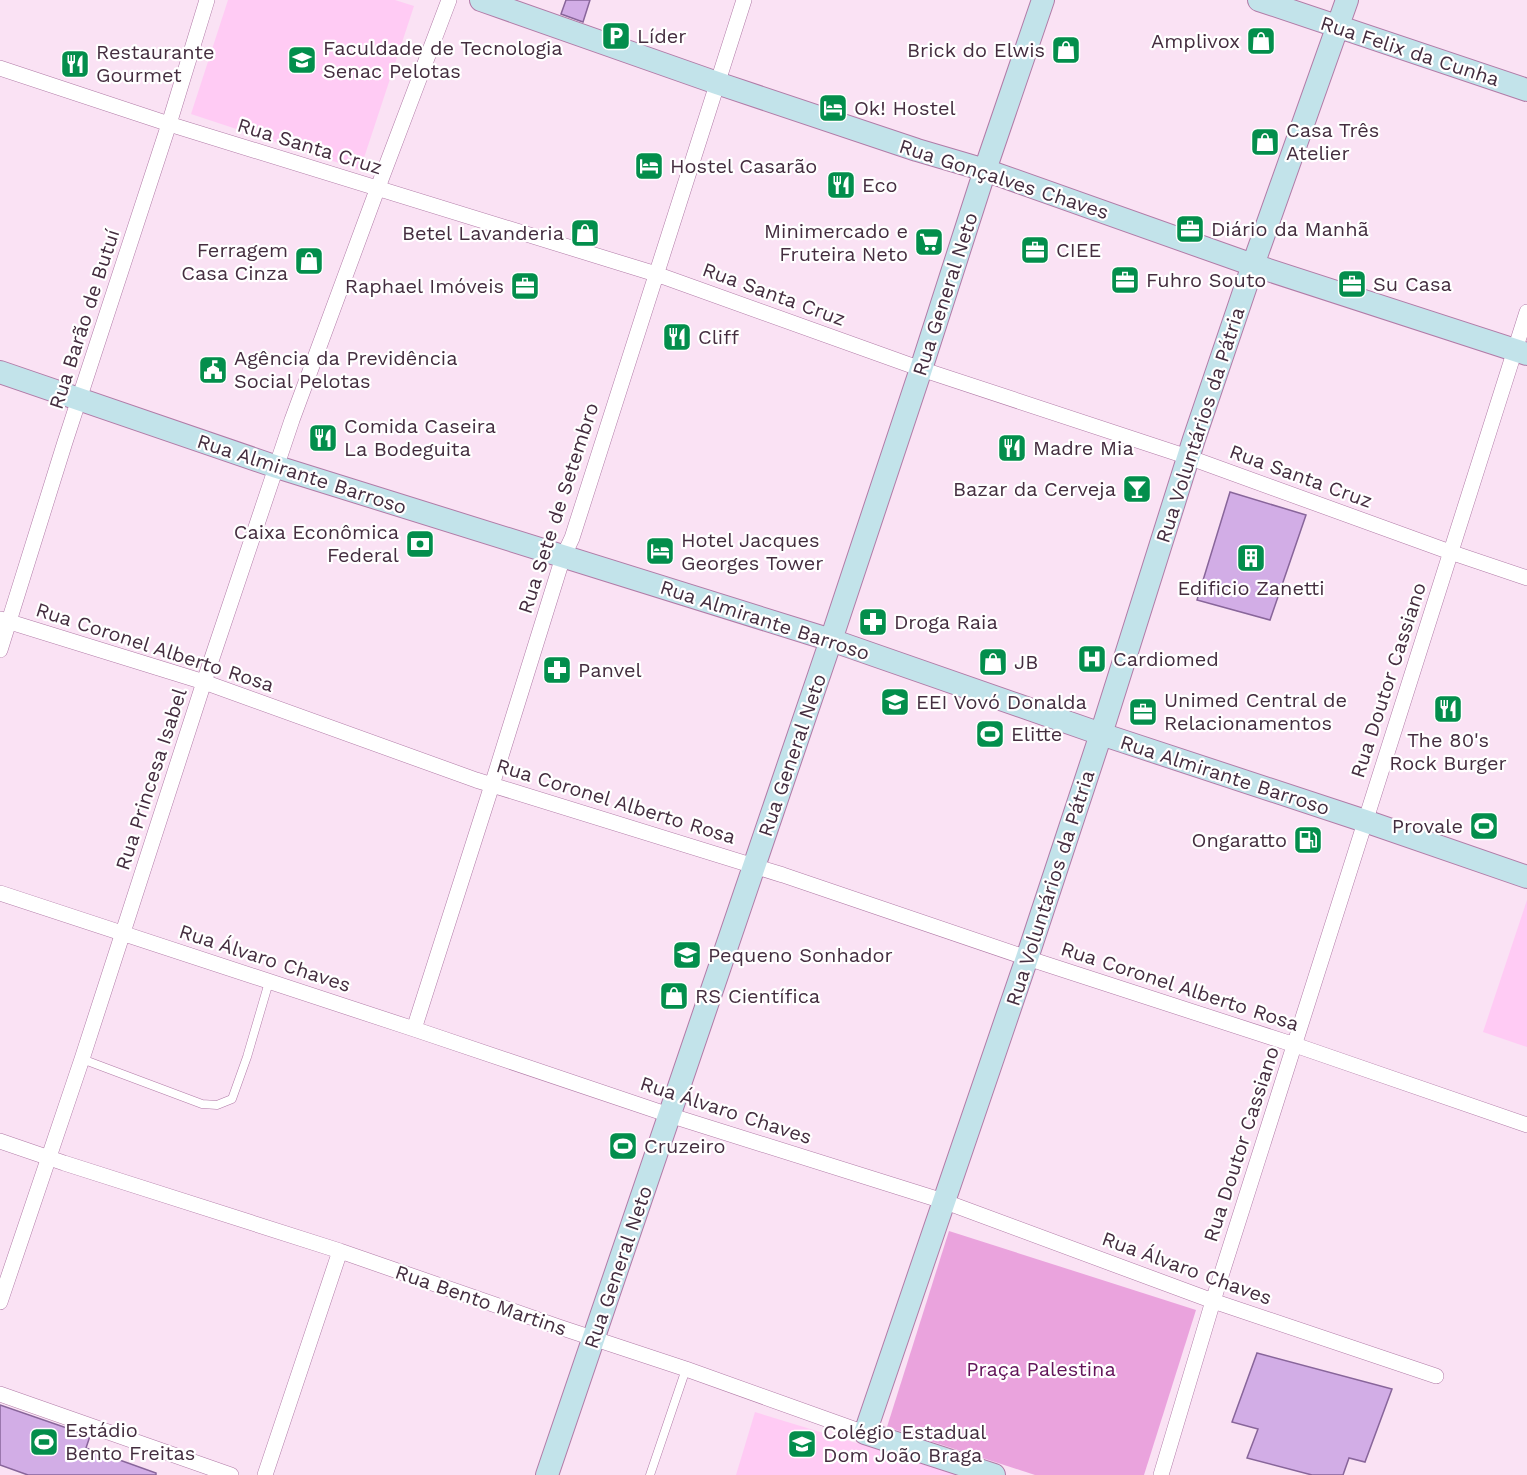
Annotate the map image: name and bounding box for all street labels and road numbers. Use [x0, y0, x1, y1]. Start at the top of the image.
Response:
street label: Rua Felix da Cunha [1318, 11, 1502, 91]
street label: Rua Santa Cruz [235, 113, 385, 179]
street label: Rua Gonçalves Chaves [896, 134, 1112, 224]
street label: Rua General Neto [907, 209, 983, 379]
street label: Rua Barão de Butuí [44, 226, 124, 412]
street label: Rua Santa Cruz [699, 257, 849, 331]
street label: Rua Voluntários da Pátria [1151, 304, 1249, 546]
street label: Rua Sete de Setembro [513, 400, 603, 616]
street label: Rua Almirante Barroso [194, 429, 410, 519]
street label: Rua Santa Cruz [1226, 439, 1376, 513]
street label: Rua Almirante Barroso [657, 575, 873, 665]
street label: Rua Doutor Cassiano [1345, 579, 1431, 781]
street label: Rua Coronel Alberto Rosa [33, 597, 277, 697]
street label: Rua General Neto [753, 670, 831, 840]
street label: Rua Princesa Isabel [110, 685, 192, 873]
street label: Rua Almirante Barroso [1117, 730, 1333, 820]
street label: Rua Coronel Alberto Rosa [493, 753, 739, 849]
street label: Rua Voluntários da Pátria [1001, 767, 1099, 1009]
street label: Rua Álvaro Chaves [176, 919, 354, 997]
street label: Rua Coronel Alberto Rosa [1058, 936, 1302, 1036]
street label: Rua Doutor Cassiano [1198, 1043, 1284, 1245]
street label: Rua Álvaro Chaves [637, 1071, 815, 1149]
street label: Rua General Neto [579, 1182, 657, 1352]
street label: Rua Álvaro Chaves [1099, 1226, 1275, 1310]
street label: Rua Bento Martins [392, 1259, 570, 1341]

